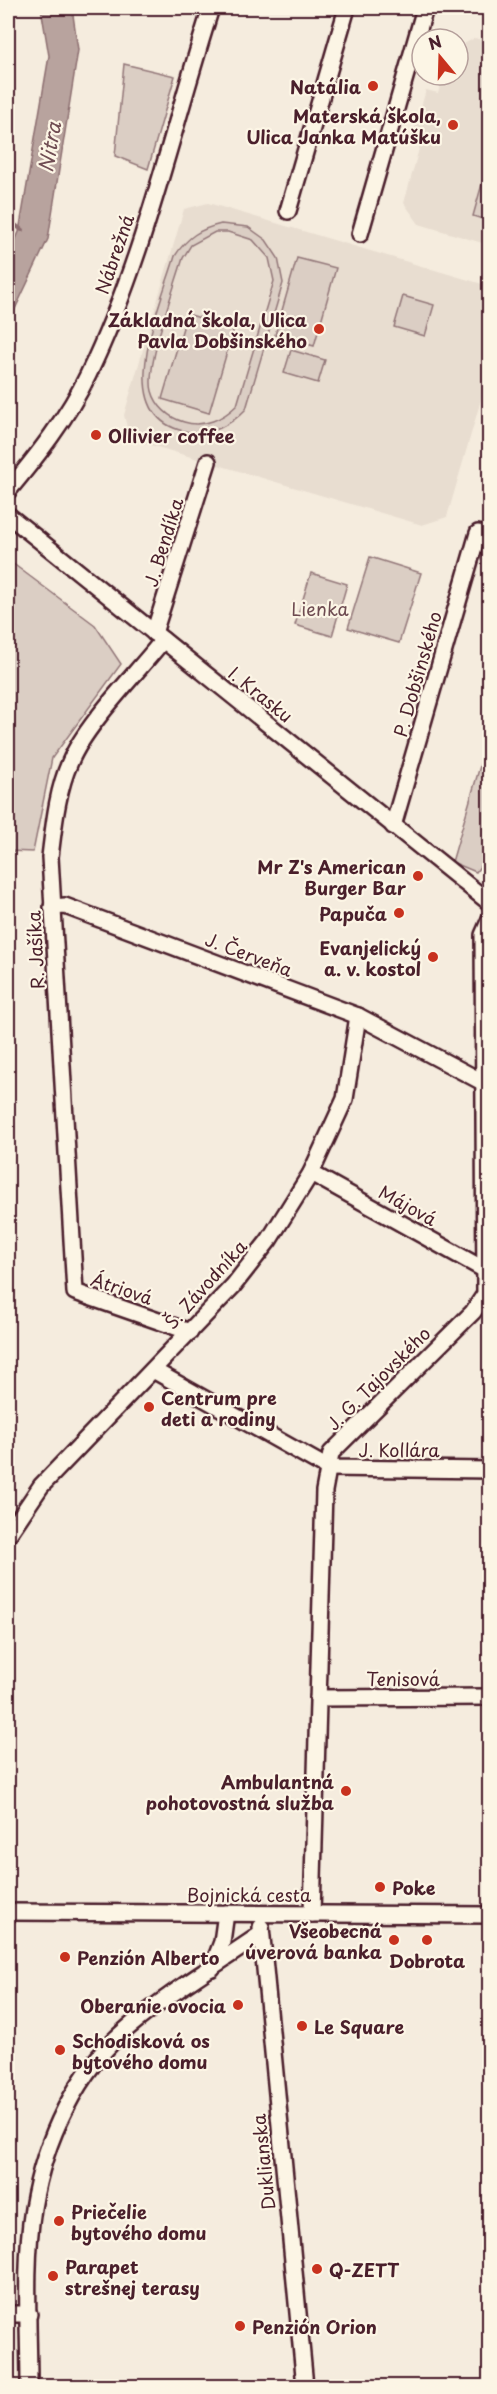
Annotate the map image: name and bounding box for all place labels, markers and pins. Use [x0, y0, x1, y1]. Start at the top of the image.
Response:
place label: Natália [290, 73, 362, 100]
marker: Natália [366, 79, 380, 93]
place label: Materská škola, Ulica Janka Matúšku [246, 102, 441, 150]
marker: Materská škola, Ulica Janka Matúšku [446, 118, 460, 132]
place label: Základná škola, Ulica Pavla Dobšinského [108, 306, 307, 354]
marker: Základná škola, Ulica Pavla Dobšinského [312, 322, 326, 336]
place label: Ollivier coffee [108, 422, 235, 449]
marker: Ollivier coffee [89, 428, 103, 442]
place label: Mr Z's American Burger Bar [257, 853, 407, 901]
marker: Mr Z's American Burger Bar [411, 869, 425, 883]
place label: Papuča [319, 900, 387, 927]
marker: Papuča [392, 906, 406, 920]
place label: Evanjelický a. v. kostol [319, 934, 421, 982]
marker: Evanjelický a. v. kostol [426, 950, 440, 964]
place label: Centrum pre deti a rodiny [161, 1384, 277, 1432]
marker: Centrum pre deti a rodiny [142, 1400, 156, 1414]
place label: Ambulantná pohotovostná služba [146, 1768, 334, 1816]
marker: Ambulantná pohotovostná služba [339, 1784, 353, 1798]
place label: Poke [392, 1874, 436, 1901]
marker: Poke [373, 1880, 387, 1894]
place label: Všeobecná úverová banka [245, 1917, 382, 1965]
marker: Všeobecná úverová banka [387, 1933, 401, 1947]
marker: Dobrota [420, 1933, 434, 1947]
place label: Penzión Alberto [77, 1944, 220, 1971]
place label: Dobrota [389, 1947, 465, 1974]
marker: Penzión Alberto [58, 1950, 72, 1964]
place label: Oberanie ovocia [80, 1992, 226, 2019]
marker: Oberanie ovocia [231, 1998, 245, 2012]
place label: Le Square [314, 2013, 404, 2040]
marker: Le Square [295, 2019, 309, 2033]
place label: Schodisková os bytového domu [72, 2027, 210, 2075]
marker: Schodisková os bytového domu [53, 2043, 67, 2057]
place label: Priečelie bytového domu [71, 2198, 207, 2246]
marker: Priečelie bytového domu [52, 2214, 66, 2228]
place label: Parapet strešnej terasy [65, 2253, 200, 2301]
place label: Q-ZETT [329, 2256, 400, 2283]
marker: Q-ZETT [310, 2262, 324, 2276]
marker: Parapet strešnej terasy [46, 2269, 60, 2283]
place label: Penzión Orion [252, 2313, 377, 2340]
marker: Penzión Orion [233, 2319, 247, 2333]

